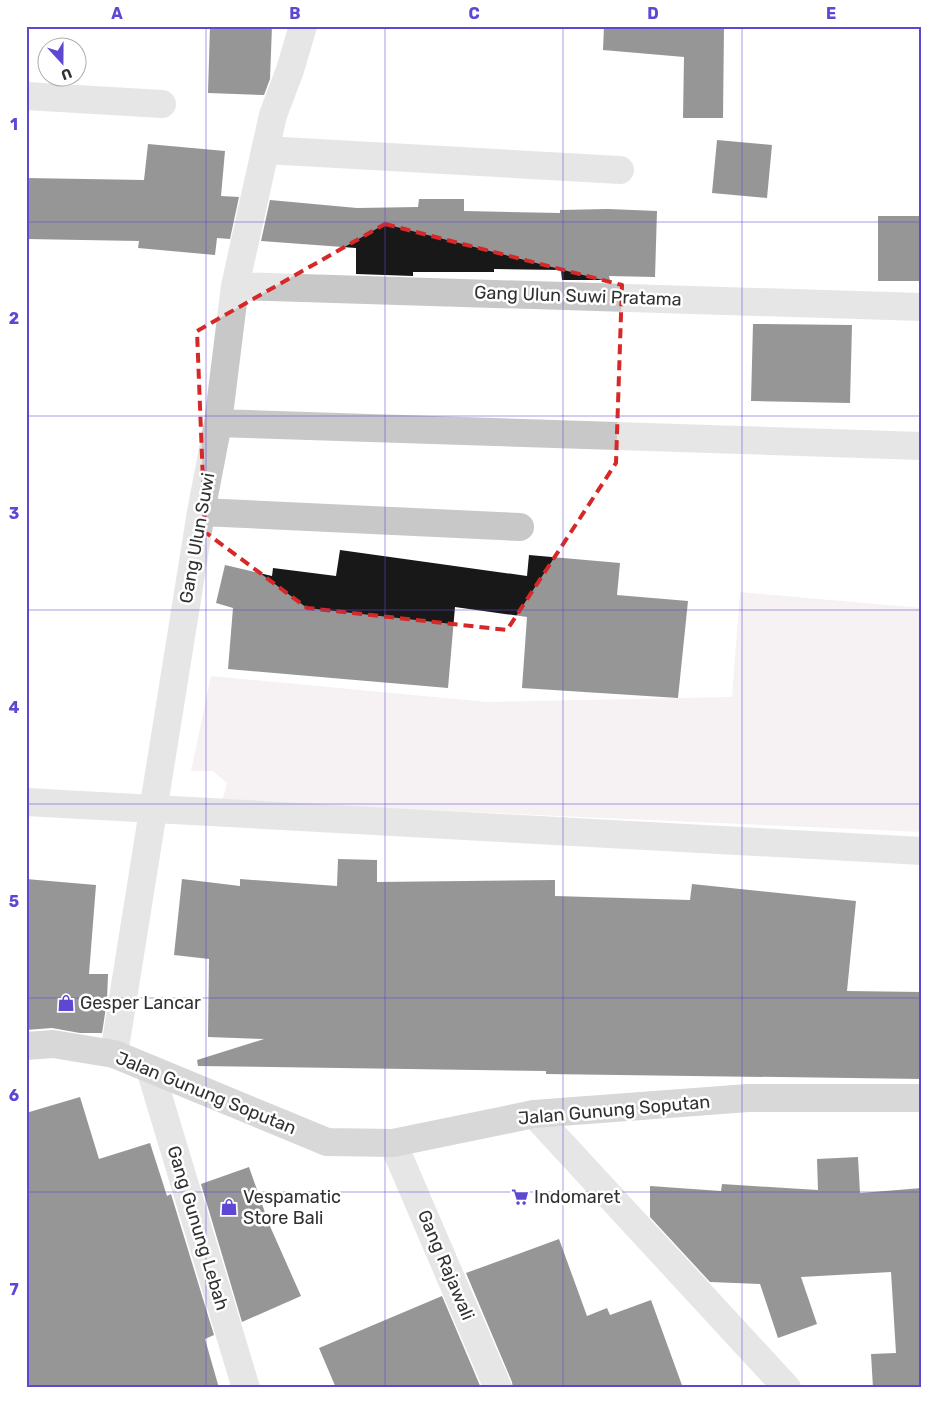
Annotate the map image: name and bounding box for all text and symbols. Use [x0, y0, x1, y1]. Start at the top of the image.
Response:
text: A [111, 4, 123, 23]
text: B [289, 4, 301, 23]
text: C [468, 4, 480, 23]
text: D [647, 4, 659, 23]
text: E [826, 4, 836, 23]
north arrow [38, 38, 88, 88]
text: U [59, 64, 74, 83]
text: 1 [10, 115, 18, 134]
street label: Gang Ulun Suwi Pratama [474, 281, 682, 311]
text: 2 [9, 309, 19, 328]
street label: Gang Ulun Suwi [175, 471, 219, 605]
text: 3 [9, 504, 19, 523]
text: 4 [9, 698, 20, 717]
text: 5 [9, 892, 19, 911]
place label: Gesper Lancar [80, 992, 201, 1014]
shop icon: Gesper Lancar [56, 993, 76, 1013]
street label: Jalan Gunung Soputan [113, 1047, 299, 1139]
text: 6 [9, 1086, 19, 1105]
street label: Jalan Gunung Soputan [517, 1091, 711, 1129]
street label: Gang Gunung Lebah [163, 1143, 233, 1313]
place label: Vespamatic Store Bali [243, 1186, 341, 1229]
place label: Indomaret [534, 1186, 621, 1208]
supermarket icon: Indomaret [510, 1187, 530, 1207]
shop icon: Vespamatic Store Bali [219, 1197, 239, 1217]
street label: Gang Rajawali [413, 1207, 479, 1323]
text: 7 [9, 1280, 19, 1299]

